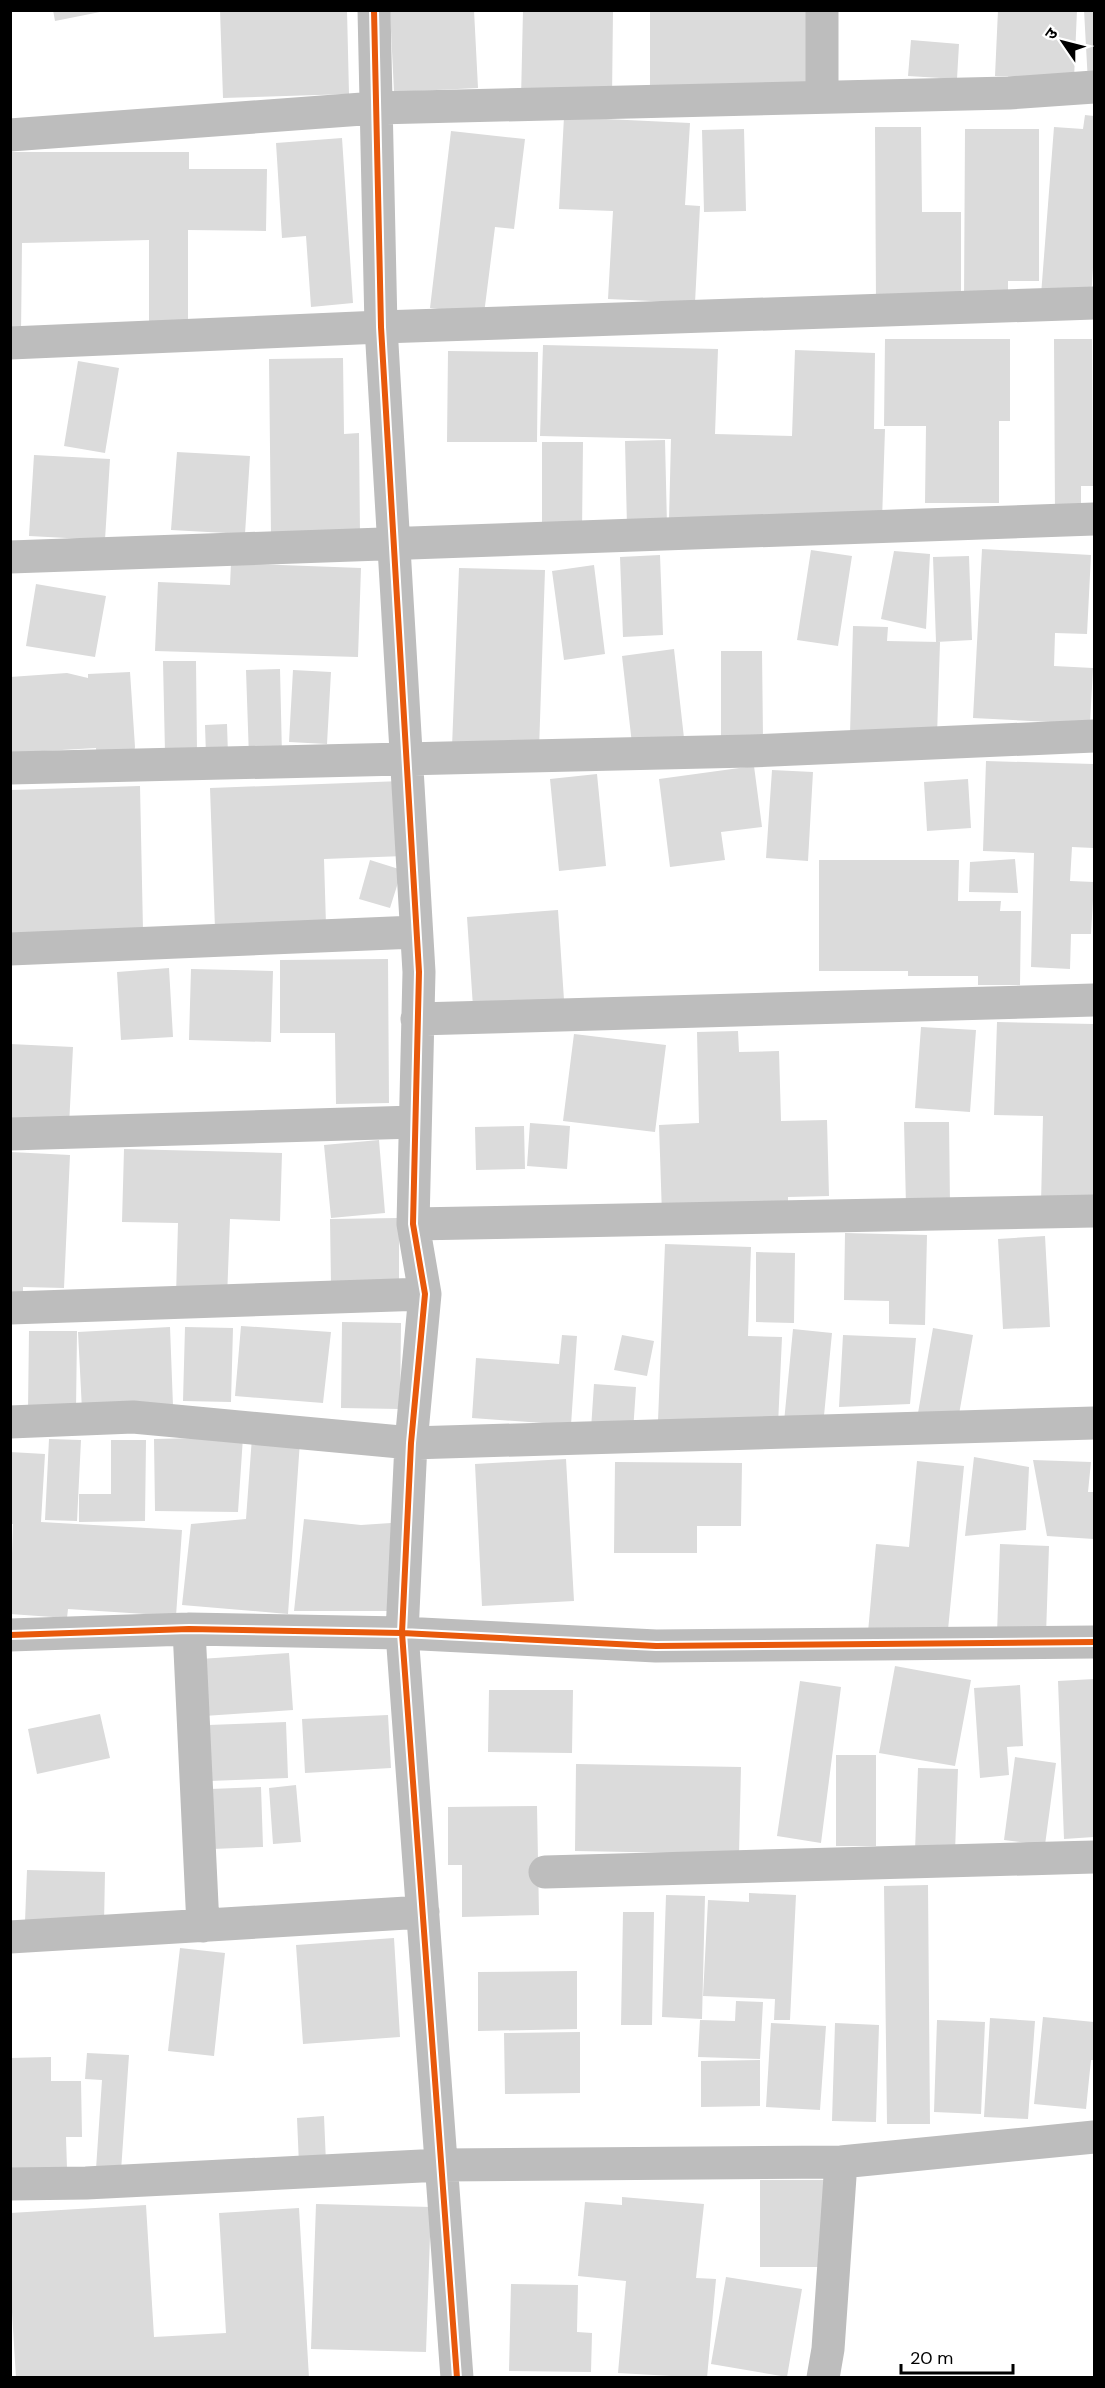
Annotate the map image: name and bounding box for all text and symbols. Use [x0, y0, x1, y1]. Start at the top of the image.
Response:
north arrow [1033, 12, 1093, 72]
text: उ [1040, 23, 1063, 44]
scale bar [901, 2337, 1014, 2375]
text: 20 m [910, 2346, 953, 2370]

